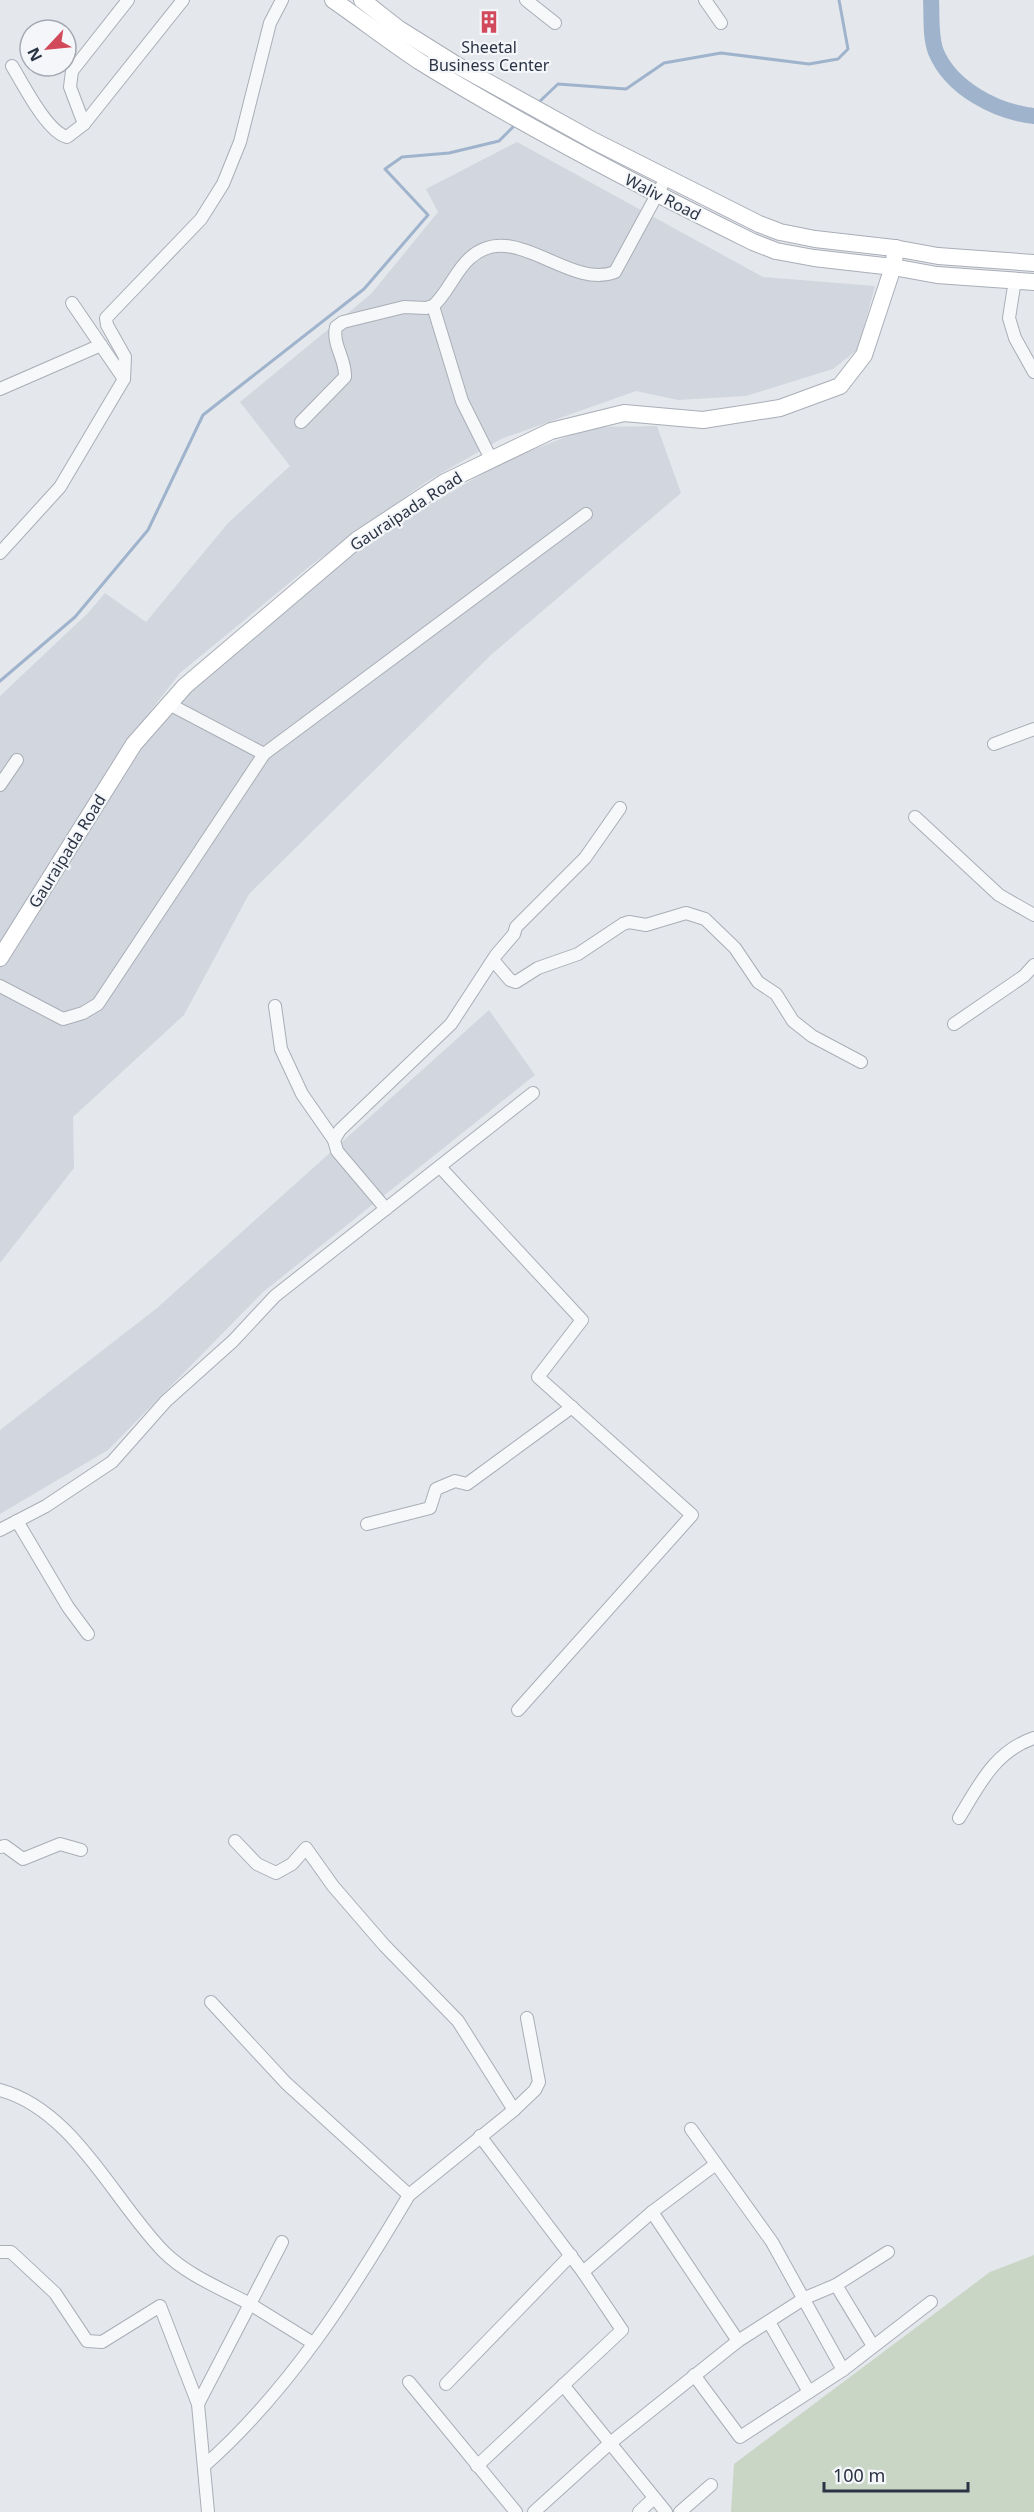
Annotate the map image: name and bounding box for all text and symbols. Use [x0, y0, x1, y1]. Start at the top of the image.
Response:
building icon: Sheetal Business Center [476, 9, 502, 35]
north arrow [18, 18, 78, 78]
place label: Sheetal Business Center [429, 36, 550, 76]
text: N [22, 44, 47, 65]
street label: Waliv Road [621, 168, 705, 226]
street label: Gauraipada Road [345, 466, 467, 556]
street label: Gauraipada Road [23, 790, 111, 912]
scale bar [824, 2455, 968, 2493]
text: 100 m [833, 2463, 885, 2487]

